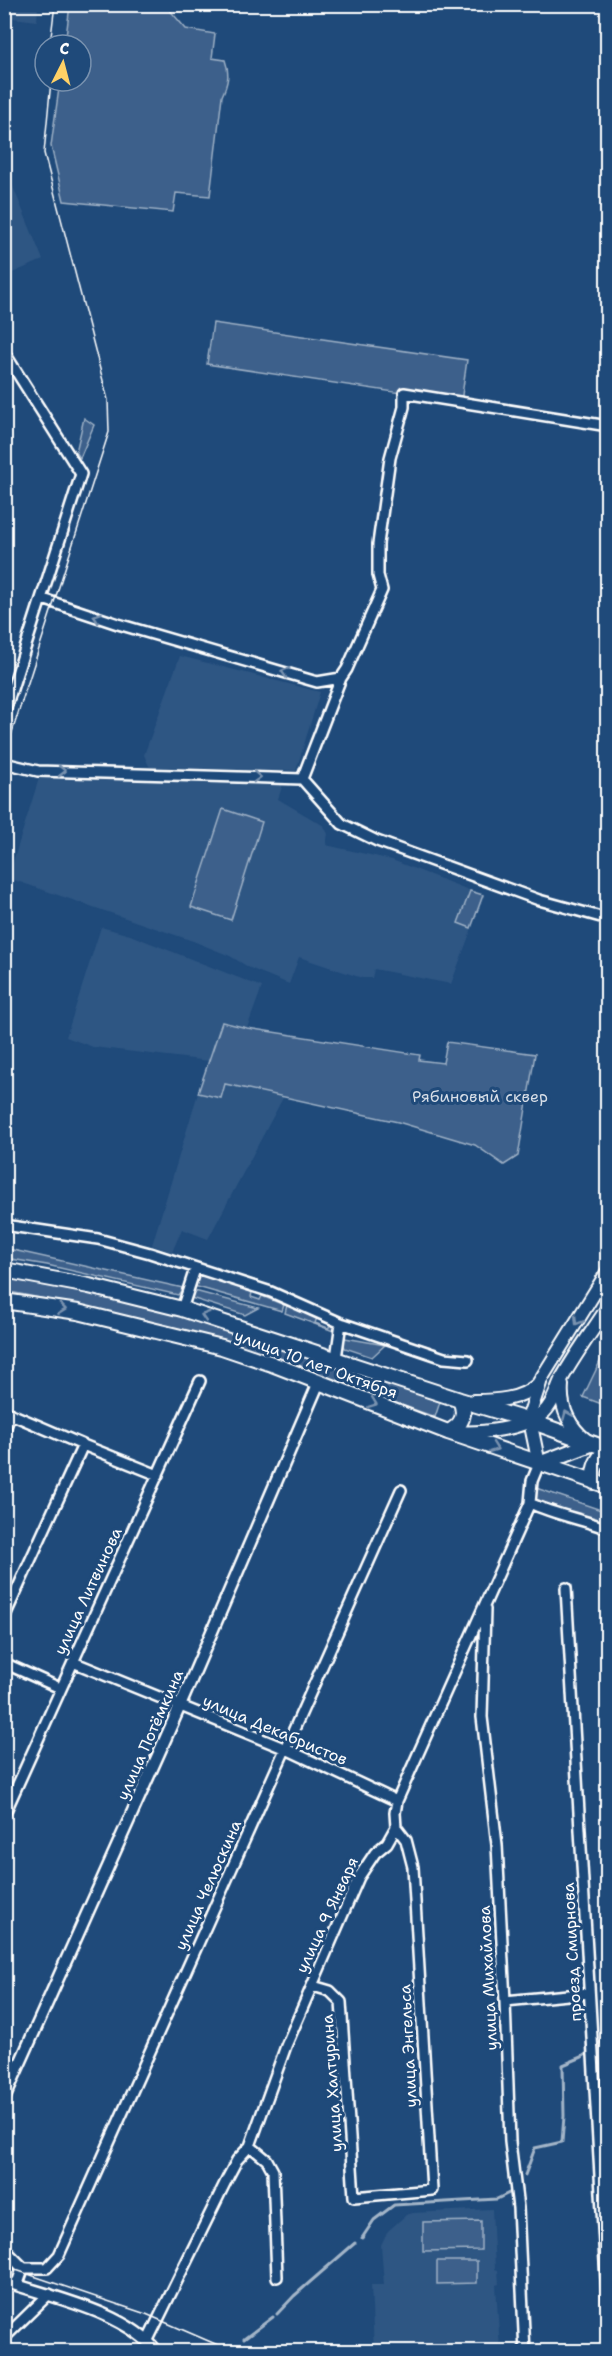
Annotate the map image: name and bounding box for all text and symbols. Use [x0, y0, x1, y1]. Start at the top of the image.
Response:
north arrow [33, 33, 93, 93]
text: С [59, 38, 71, 60]
one-way arrow [93, 612, 103, 625]
one-way arrow [280, 667, 291, 679]
one-way arrow [58, 765, 67, 777]
one-way arrow [252, 771, 261, 784]
park label: Рябиновый сквер [412, 1086, 548, 1107]
one-way arrow [58, 1303, 67, 1315]
one-way arrow [200, 1311, 211, 1323]
one-way arrow [573, 1315, 585, 1325]
street label: улица 10 лет Октября [232, 1325, 400, 1403]
one-way arrow [367, 1396, 378, 1408]
one-way arrow [562, 1411, 574, 1422]
one-way arrow [488, 1440, 498, 1453]
street label: улица Литвинова [49, 1524, 127, 1658]
street label: улица Потёмкина [112, 1666, 188, 1804]
street label: улица Декабристов [199, 1690, 351, 1770]
street label: улица Челюскина [170, 1817, 246, 1953]
street label: улица 9 Января [291, 1854, 363, 1976]
street label: проезд Смирнова [558, 1882, 586, 2022]
street label: улица Михайлова [474, 1905, 502, 2051]
street label: улица Энгельса [394, 1984, 422, 2108]
street label: улица Халтурина [317, 2013, 347, 2153]

